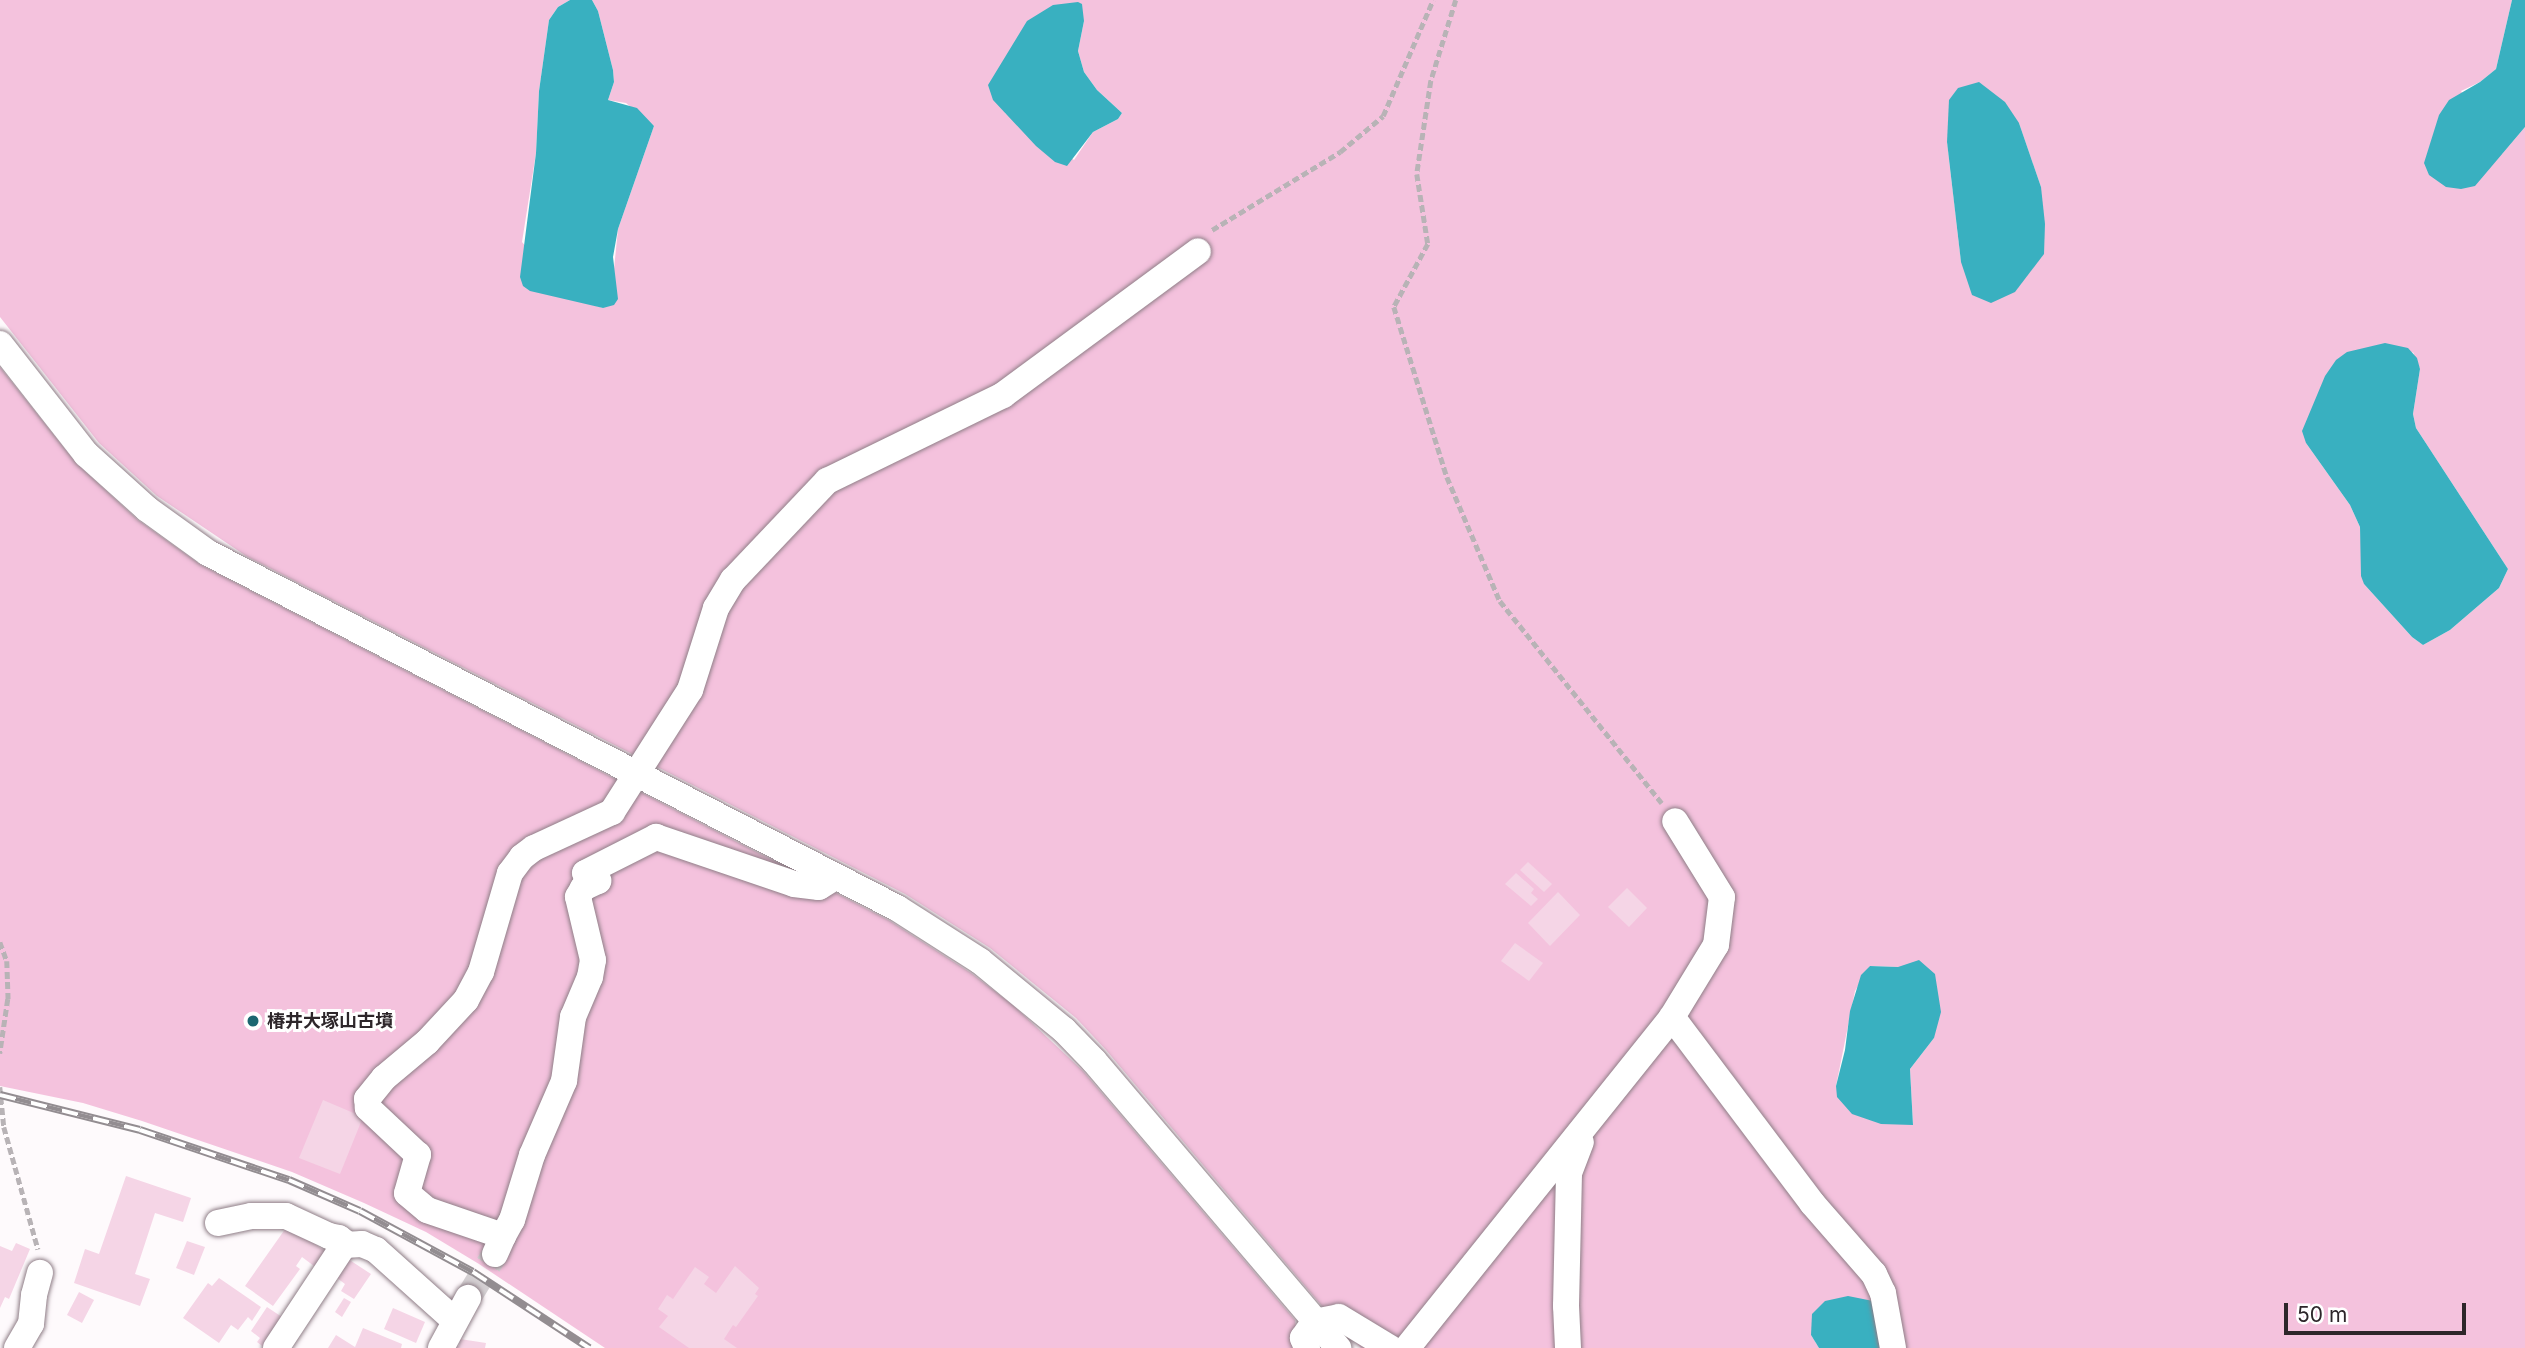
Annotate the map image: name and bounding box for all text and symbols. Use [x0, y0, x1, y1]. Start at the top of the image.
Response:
place label: 椿井大塚山古墳 [267, 1010, 393, 1032]
marker: 椿井大塚山古墳 [245, 1013, 261, 1029]
scale bar [2287, 1288, 2469, 1332]
text: 50 m [2297, 1302, 2347, 1327]

